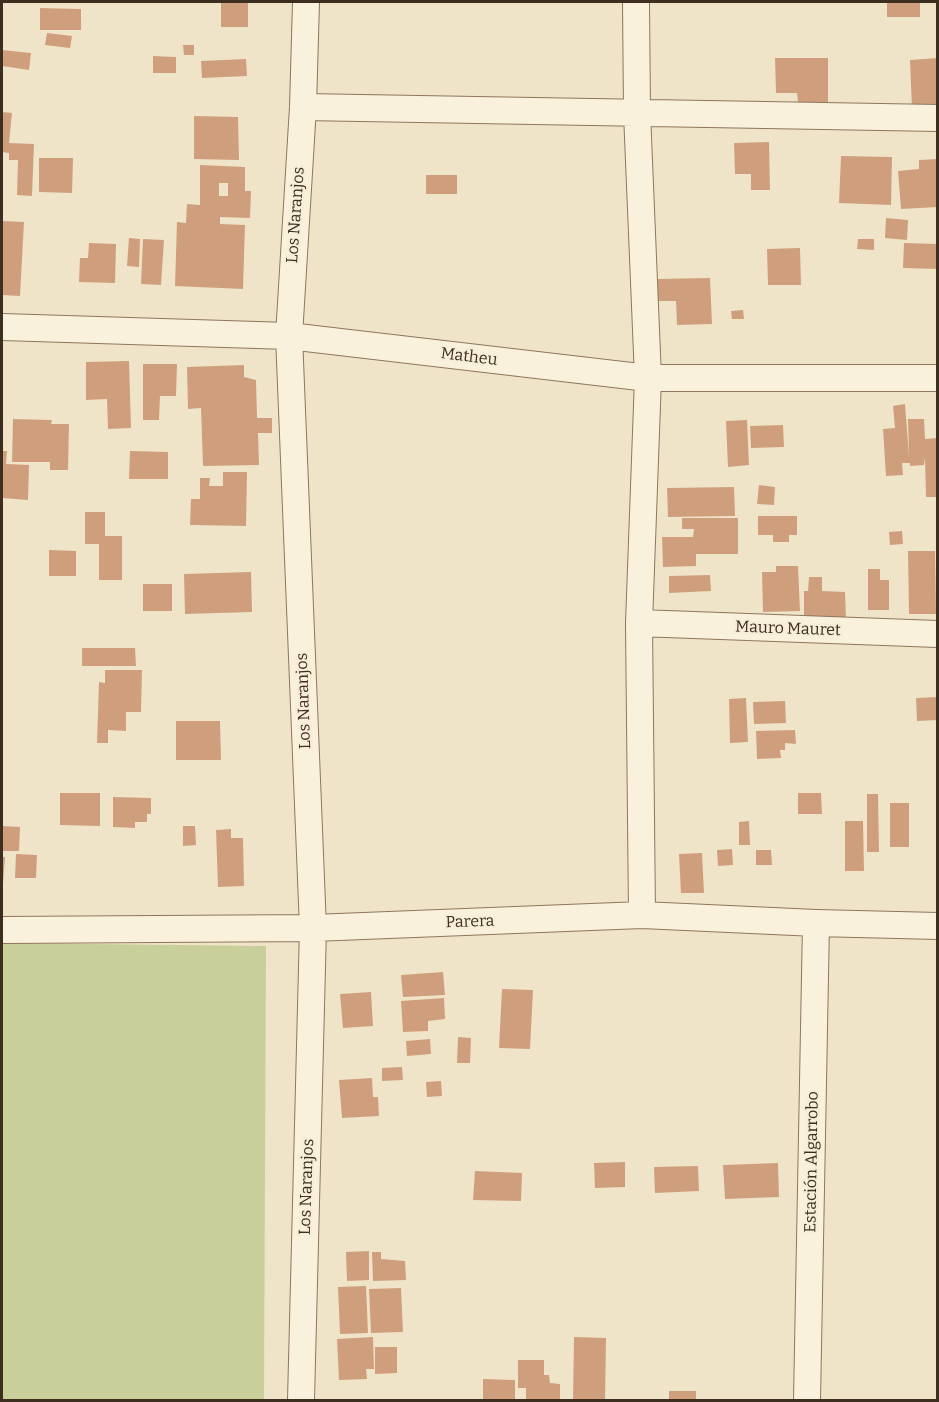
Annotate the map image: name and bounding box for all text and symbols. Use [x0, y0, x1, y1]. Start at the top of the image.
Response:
street label: Los Naranjos [283, 166, 309, 264]
street label: Matheu [440, 344, 498, 370]
street label: Mauro Mauret [735, 618, 841, 640]
street label: Los Naranjos [293, 652, 315, 750]
street label: Parera [445, 912, 495, 932]
street label: Estación Algarrobo [801, 1091, 823, 1233]
street label: Los Naranjos [296, 1138, 318, 1236]

